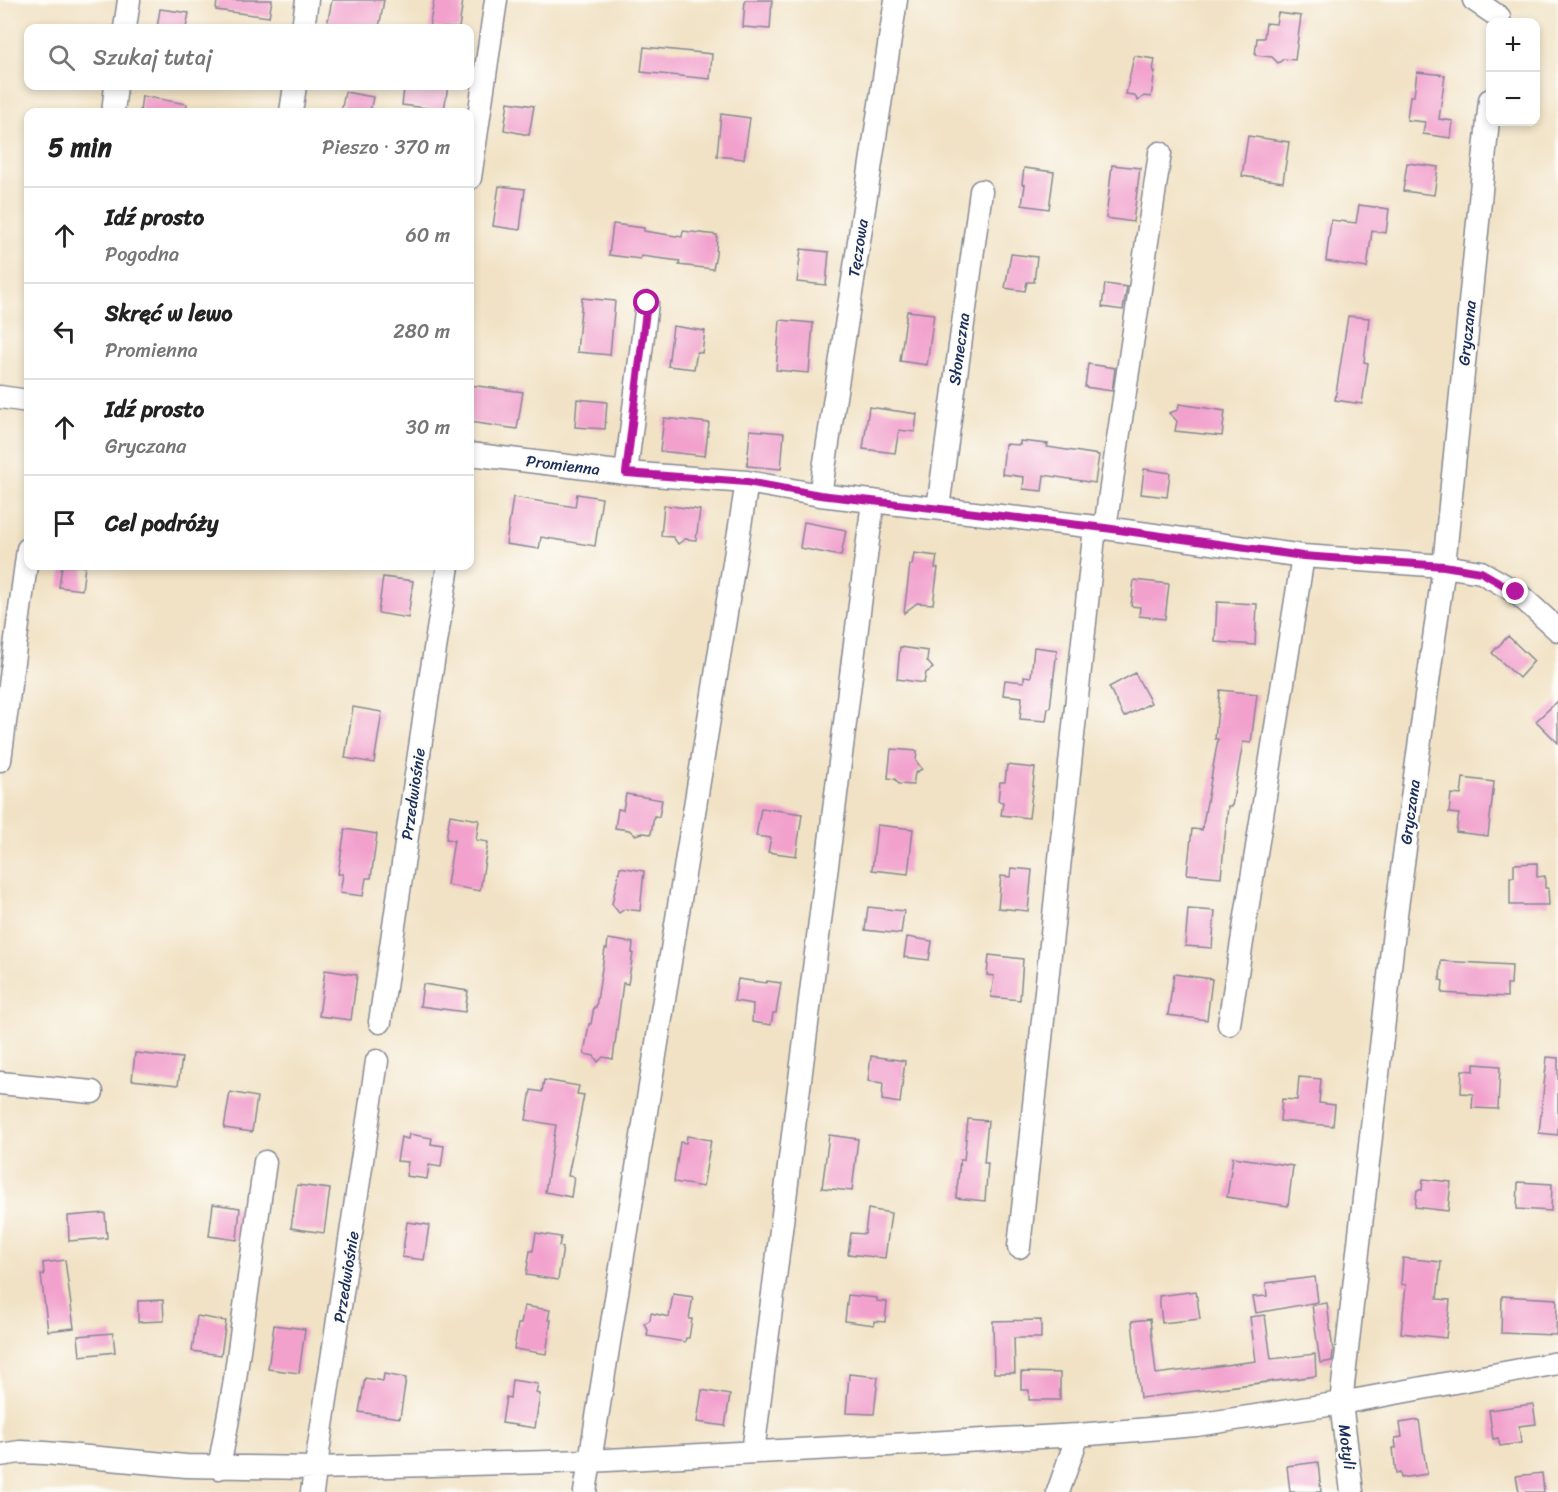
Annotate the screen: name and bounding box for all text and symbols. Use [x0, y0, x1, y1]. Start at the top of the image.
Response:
map controls [1486, 18, 1540, 126]
button: + [1486, 18, 1540, 72]
search box [24, 24, 474, 90]
text: Szukaj tutaj [93, 38, 212, 77]
icon: search [45, 41, 78, 74]
button: − [1486, 72, 1540, 126]
text: 5 min [48, 124, 112, 170]
text: Pieszo · 370 m [322, 130, 450, 165]
text: Idź prosto [105, 198, 204, 237]
street label: Tęczowa [839, 216, 877, 279]
text: 60 m [405, 218, 450, 253]
icon: ahead [48, 219, 81, 252]
text: Pogodna [105, 237, 179, 272]
route start [633, 289, 659, 315]
text: Skręć w lewo [105, 294, 232, 333]
street label: Gryczana [1449, 298, 1485, 367]
street label: Słoneczna [940, 311, 978, 387]
text: 280 m [393, 314, 450, 349]
icon: left [48, 315, 81, 348]
text: Promienna [105, 333, 198, 368]
text: Idź prosto [105, 390, 204, 429]
text: 30 m [406, 410, 450, 445]
icon: ahead [48, 411, 81, 444]
text: Gryczana [105, 429, 186, 464]
street label: Promienna [524, 446, 602, 484]
text: Cel podróży [105, 504, 218, 543]
icon: arrive [48, 507, 81, 540]
route end [1502, 578, 1528, 604]
street label: Przedwiośnie [392, 746, 434, 842]
street label: Gryczana [1391, 777, 1429, 846]
street label: Przedwiośnie [324, 1229, 368, 1325]
street label: Motyli [1330, 1423, 1364, 1472]

